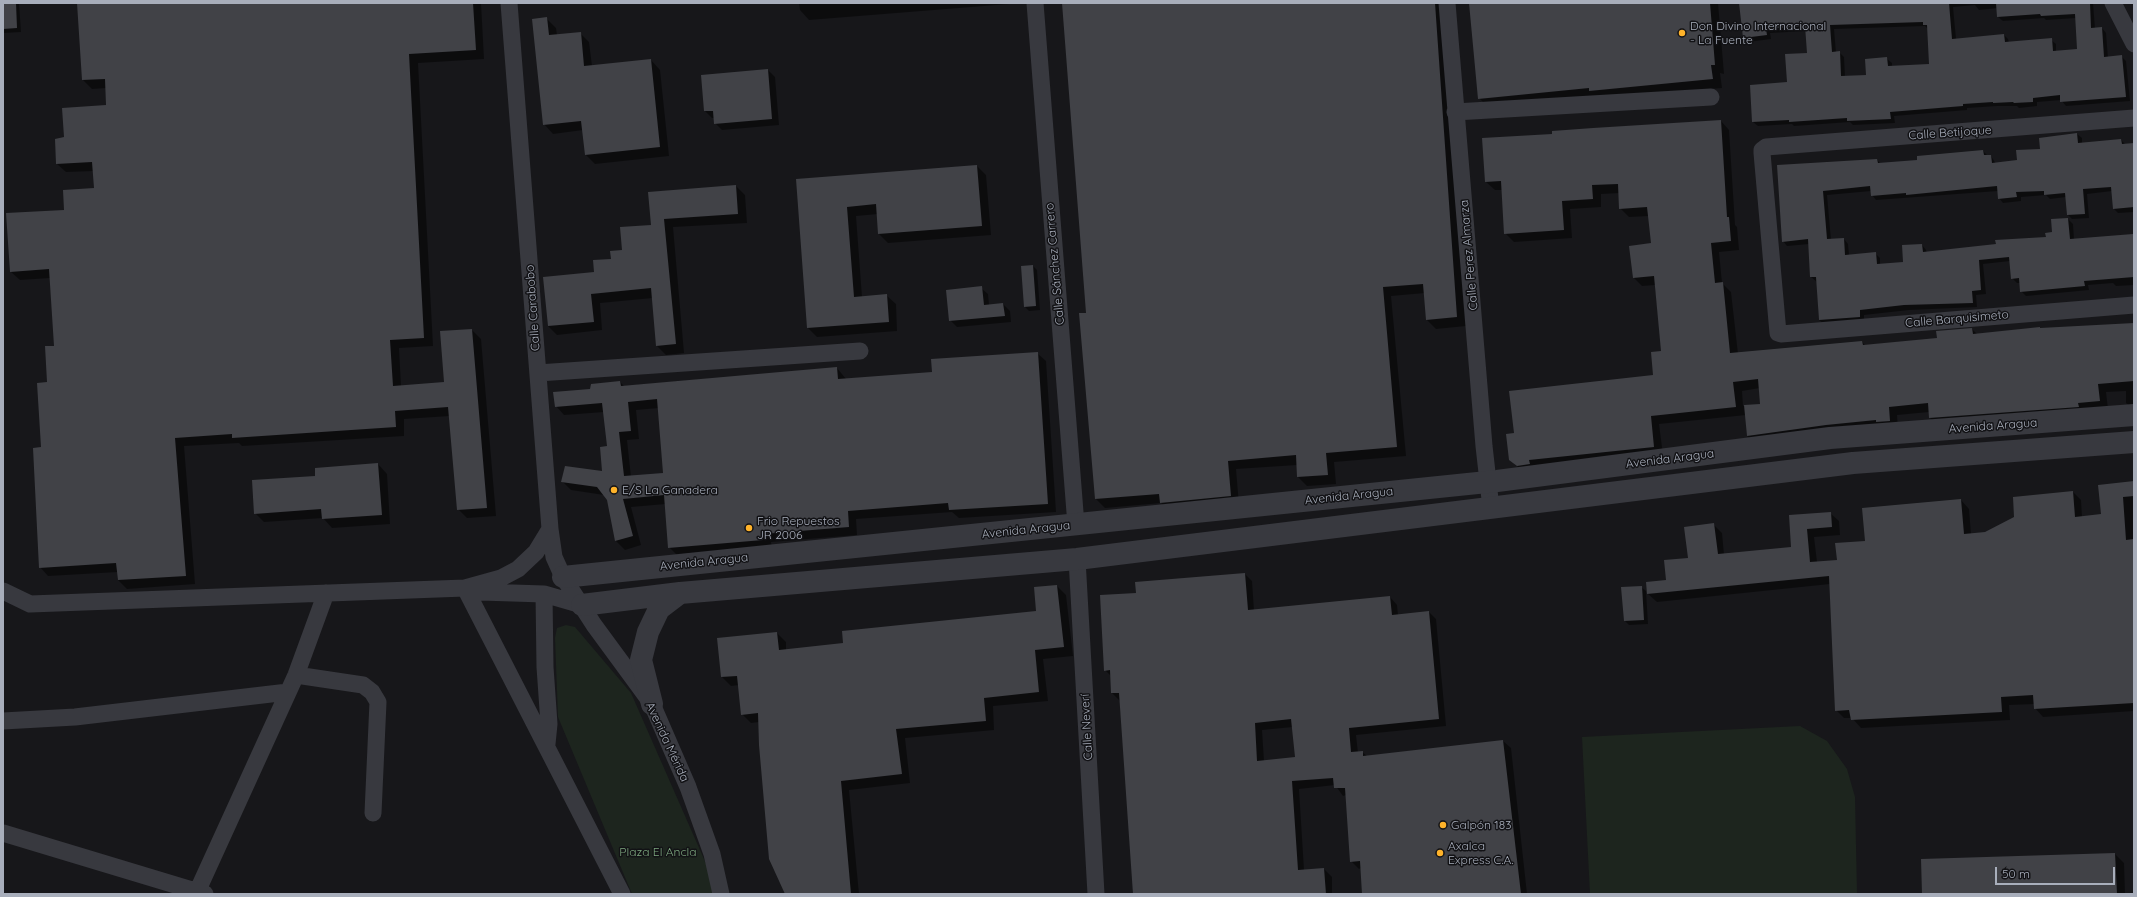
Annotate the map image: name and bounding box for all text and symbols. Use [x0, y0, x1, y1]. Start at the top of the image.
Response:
place label: Don Divino Internacional - La Fuente [1690, 19, 1826, 47]
marker: Don Divino Internacional - La Fuente [1677, 28, 1687, 38]
street label: Calle Betijoque [1908, 123, 1992, 143]
street label: Calle Perez Almarza [1457, 199, 1481, 311]
street label: Calle Sánchez Carrero [1042, 202, 1068, 326]
street label: Calle Carabobo [523, 264, 543, 352]
street label: Calle Barquisimeto [1905, 307, 2009, 331]
street label: Avenida Aragua [1948, 416, 2038, 436]
street label: Avenida Aragua [1625, 446, 1715, 472]
place label: E/S La Ganadera [622, 483, 718, 497]
street label: Avenida Aragua [1304, 484, 1394, 508]
marker: E/S La Ganadera [609, 485, 619, 495]
place label: Frio Repuestos JR 2006 [757, 514, 840, 542]
street label: Avenida Aragua [981, 518, 1071, 542]
marker: Frio Repuestos JR 2006 [744, 523, 754, 533]
street label: Avenida Aragua [659, 550, 749, 574]
street label: Calle Neverí [1078, 694, 1096, 760]
street label: Avenida Mérida [642, 700, 692, 784]
place label: Galpón 183 [1451, 818, 1511, 832]
marker: Galpón 183 [1438, 820, 1448, 830]
place label: Axalca Express C.A. [1448, 839, 1514, 867]
park label: Plaza El Ancla [619, 845, 697, 859]
marker: Axalca Express C.A. [1435, 848, 1445, 858]
scale bar [1997, 859, 2117, 885]
text: 50 m [2002, 866, 2030, 881]

